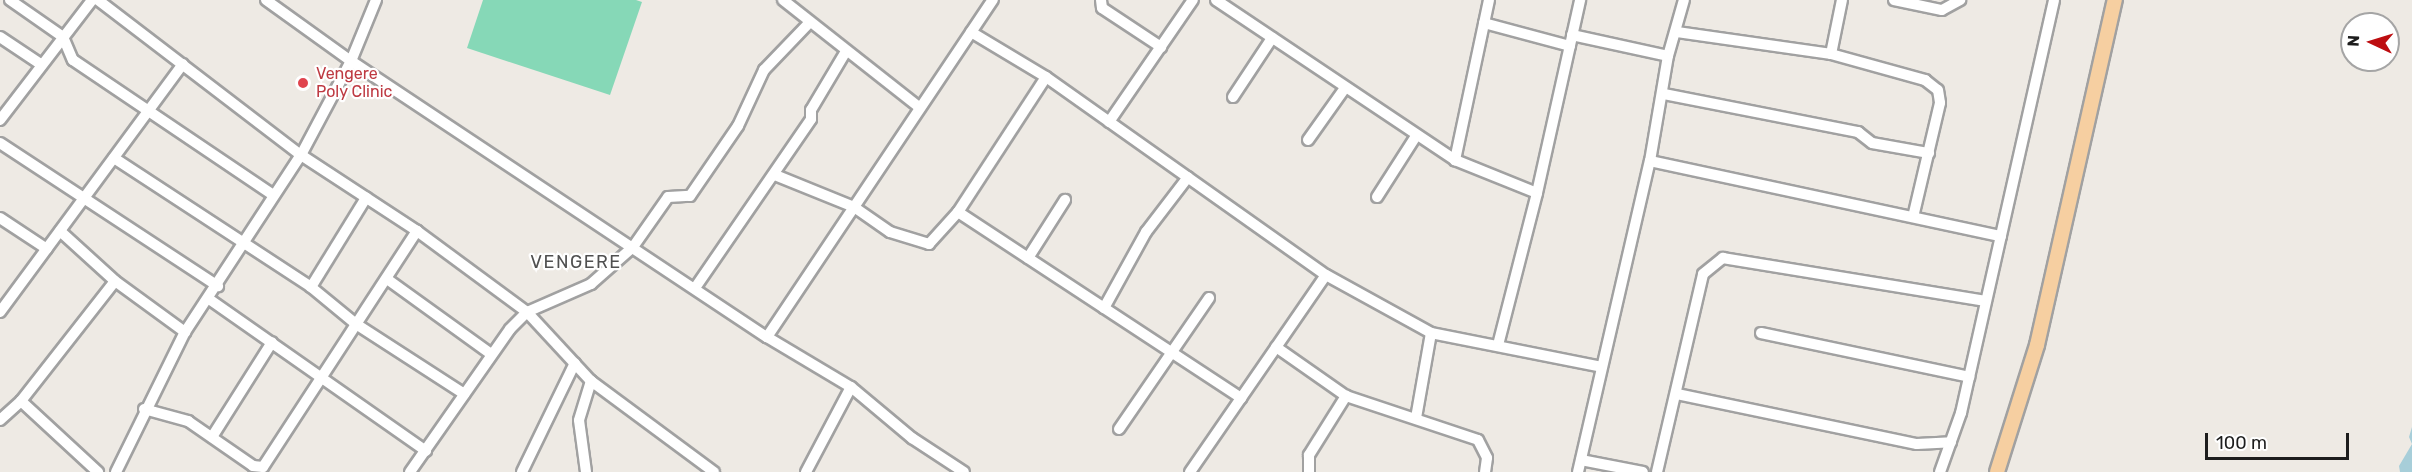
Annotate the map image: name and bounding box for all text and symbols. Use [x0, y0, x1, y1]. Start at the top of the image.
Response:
north arrow [2340, 12, 2400, 72]
text: N [2344, 34, 2363, 47]
place label: Vengere Poly Clinic [316, 64, 393, 102]
marker: Vengere Poly Clinic [294, 74, 312, 92]
district label: VENGERE [530, 251, 622, 273]
scale bar [2208, 421, 2352, 459]
text: 100 m [2216, 432, 2267, 454]

